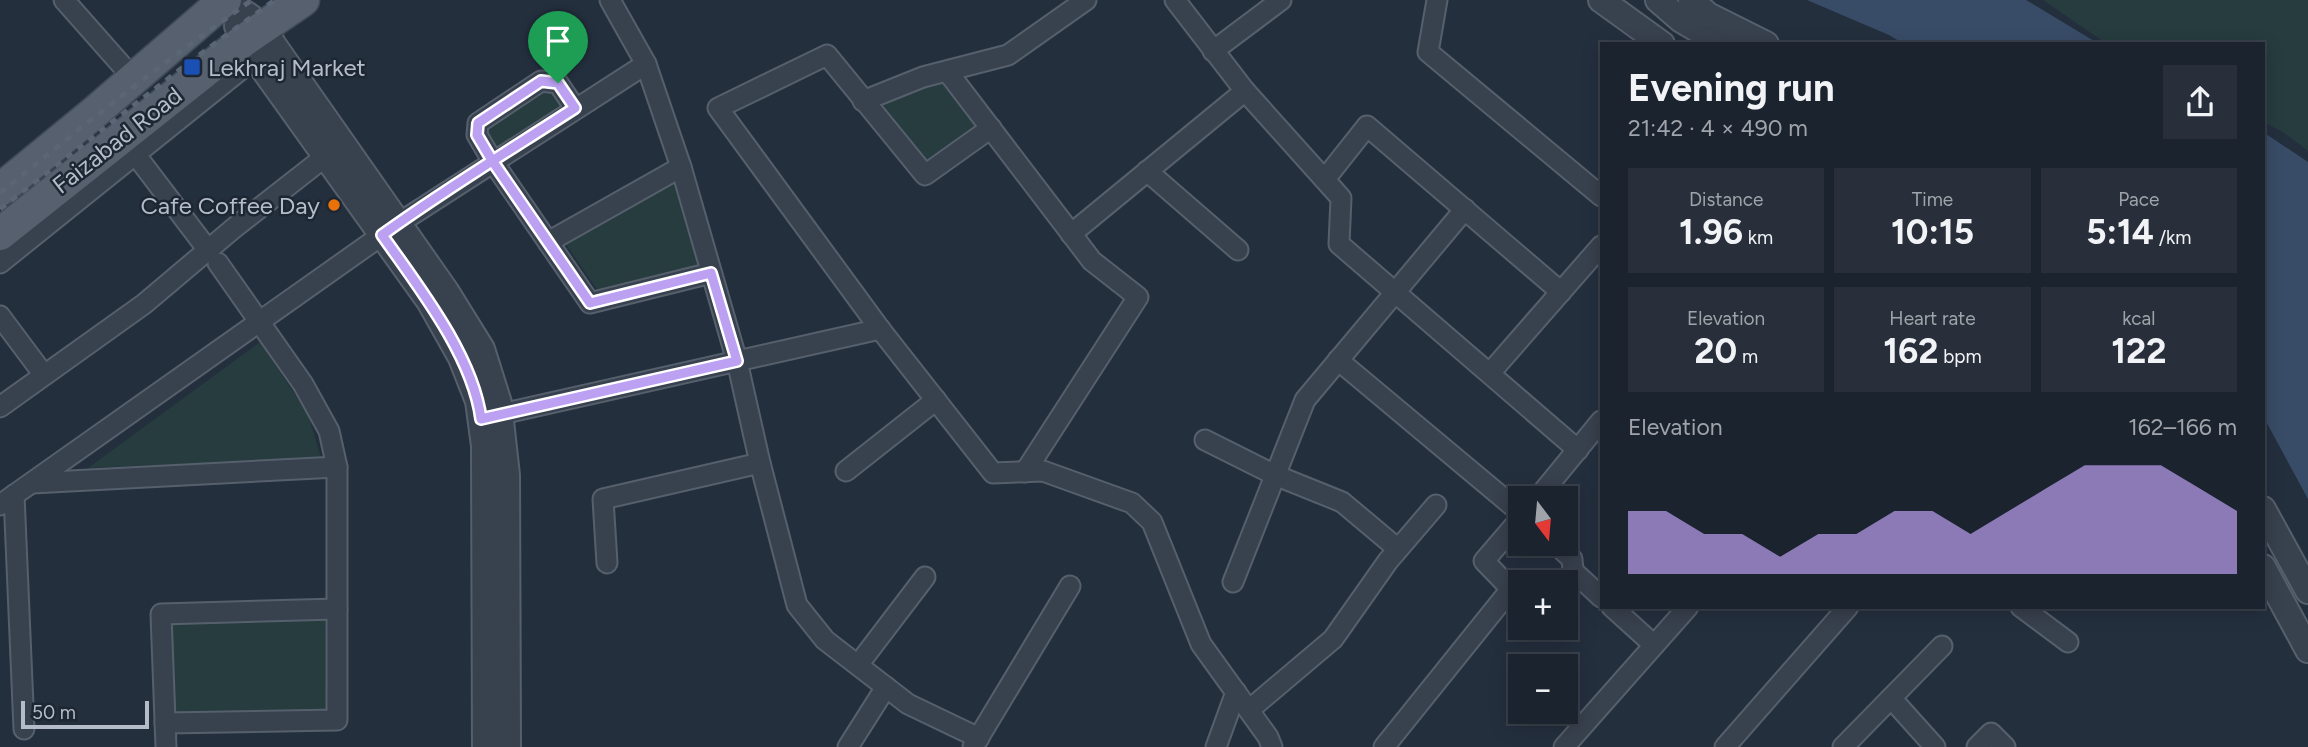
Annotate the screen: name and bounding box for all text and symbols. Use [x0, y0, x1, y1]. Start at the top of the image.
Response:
pin [528, 11, 588, 83]
icon: arrive [539, 22, 577, 60]
place label: Lekhraj Market [208, 53, 366, 82]
marker: Lekhraj Market [182, 57, 202, 77]
text: Evening run [1628, 65, 1835, 111]
button: share [2163, 65, 2237, 139]
street label: Faizabad Road [46, 80, 188, 200]
text: 21:42 · 4 × 490 m [1628, 114, 1808, 142]
text: Distance [1689, 188, 1763, 211]
text: Time [1912, 188, 1953, 211]
text: Pace [2118, 188, 2159, 211]
place label: Cafe Coffee Day [140, 191, 320, 220]
marker: Cafe Coffee Day [326, 197, 342, 213]
text: 1.96 [1679, 211, 1743, 253]
text: 10:15 [1891, 211, 1974, 253]
text: 5:14 [2086, 211, 2154, 253]
text: km [1743, 226, 1773, 249]
text: /km [2154, 226, 2191, 249]
text: Elevation [1687, 307, 1765, 330]
text: Heart rate [1889, 307, 1976, 330]
text: kcal [2122, 307, 2155, 330]
text: 20 [1694, 330, 1737, 372]
text: 162 [1883, 330, 1939, 372]
text: 122 [2111, 330, 2166, 372]
text: m [1737, 345, 1758, 368]
text: bpm [1939, 345, 1982, 368]
text: Elevation [1628, 413, 1723, 441]
text: 162–166 m [2128, 413, 2237, 441]
north arrow [1508, 486, 1578, 556]
map controls [1508, 486, 1578, 724]
button: + [1508, 570, 1578, 640]
button: − [1508, 654, 1578, 724]
scale bar [21, 698, 149, 730]
text: 50 m [32, 701, 76, 724]

